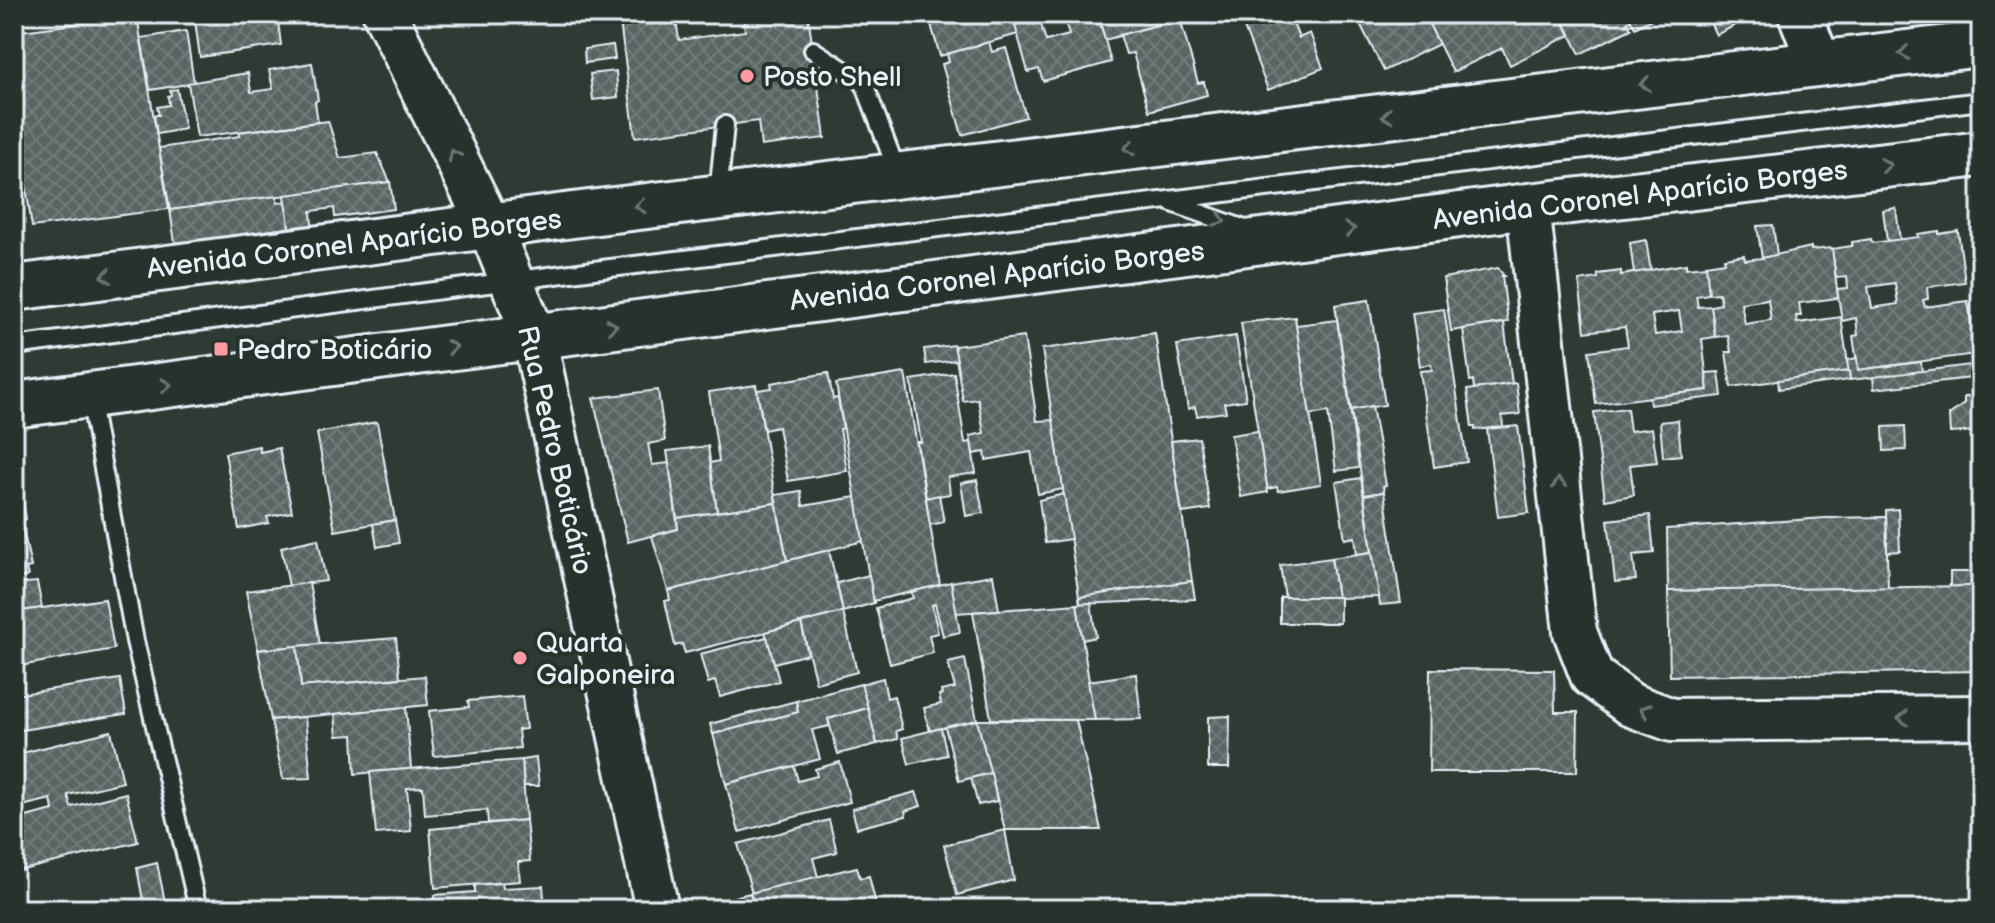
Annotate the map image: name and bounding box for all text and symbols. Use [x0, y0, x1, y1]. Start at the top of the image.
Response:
one-way arrow [1897, 44, 1910, 61]
place label: Posto Shell [763, 61, 901, 94]
marker: Posto Shell [738, 67, 756, 85]
one-way arrow [1638, 75, 1652, 92]
one-way arrow [1380, 107, 1394, 124]
one-way arrow [1122, 139, 1135, 156]
one-way arrow [448, 149, 464, 164]
street label: Avenida Coronel Aparício Borges [1431, 154, 1850, 237]
one-way arrow [1880, 156, 1893, 173]
one-way arrow [634, 198, 647, 215]
street label: Avenida Coronel Aparício Borges [145, 203, 564, 286]
one-way arrow [1212, 210, 1226, 227]
one-way arrow [1343, 221, 1357, 238]
street label: Avenida Coronel Aparício Borges [788, 235, 1207, 318]
one-way arrow [99, 267, 113, 284]
one-way arrow [605, 318, 619, 335]
street label: Rua Pedro Boticário [510, 323, 599, 578]
place label: Pedro Boticário [237, 334, 432, 367]
one-way arrow [446, 339, 459, 356]
marker: Pedro Boticário [212, 340, 230, 358]
one-way arrow [159, 377, 173, 394]
one-way arrow [1550, 476, 1567, 489]
place label: Quarta Galponeira [536, 627, 676, 692]
marker: Quarta Galponeira [511, 649, 529, 667]
one-way arrow [1639, 704, 1653, 720]
one-way arrow [1896, 709, 1909, 727]

